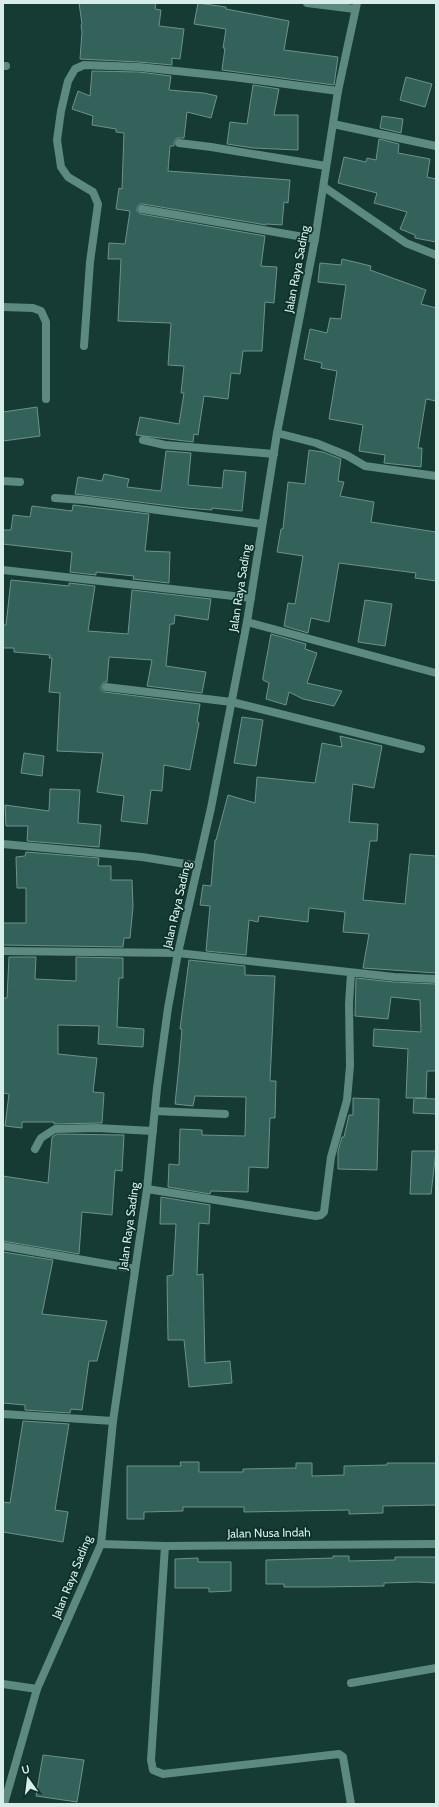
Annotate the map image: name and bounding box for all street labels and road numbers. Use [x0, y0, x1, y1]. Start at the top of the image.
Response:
street label: Jalan Raya Sading [281, 223, 313, 315]
street label: Jalan Raya Sading [225, 542, 254, 634]
street label: Jalan Raya Sading [159, 859, 194, 951]
street label: Jalan Raya Sading [115, 1180, 142, 1272]
street label: Jalan Nusa Indah [226, 1524, 311, 1541]
street label: Jalan Raya Sading [48, 1532, 95, 1622]

